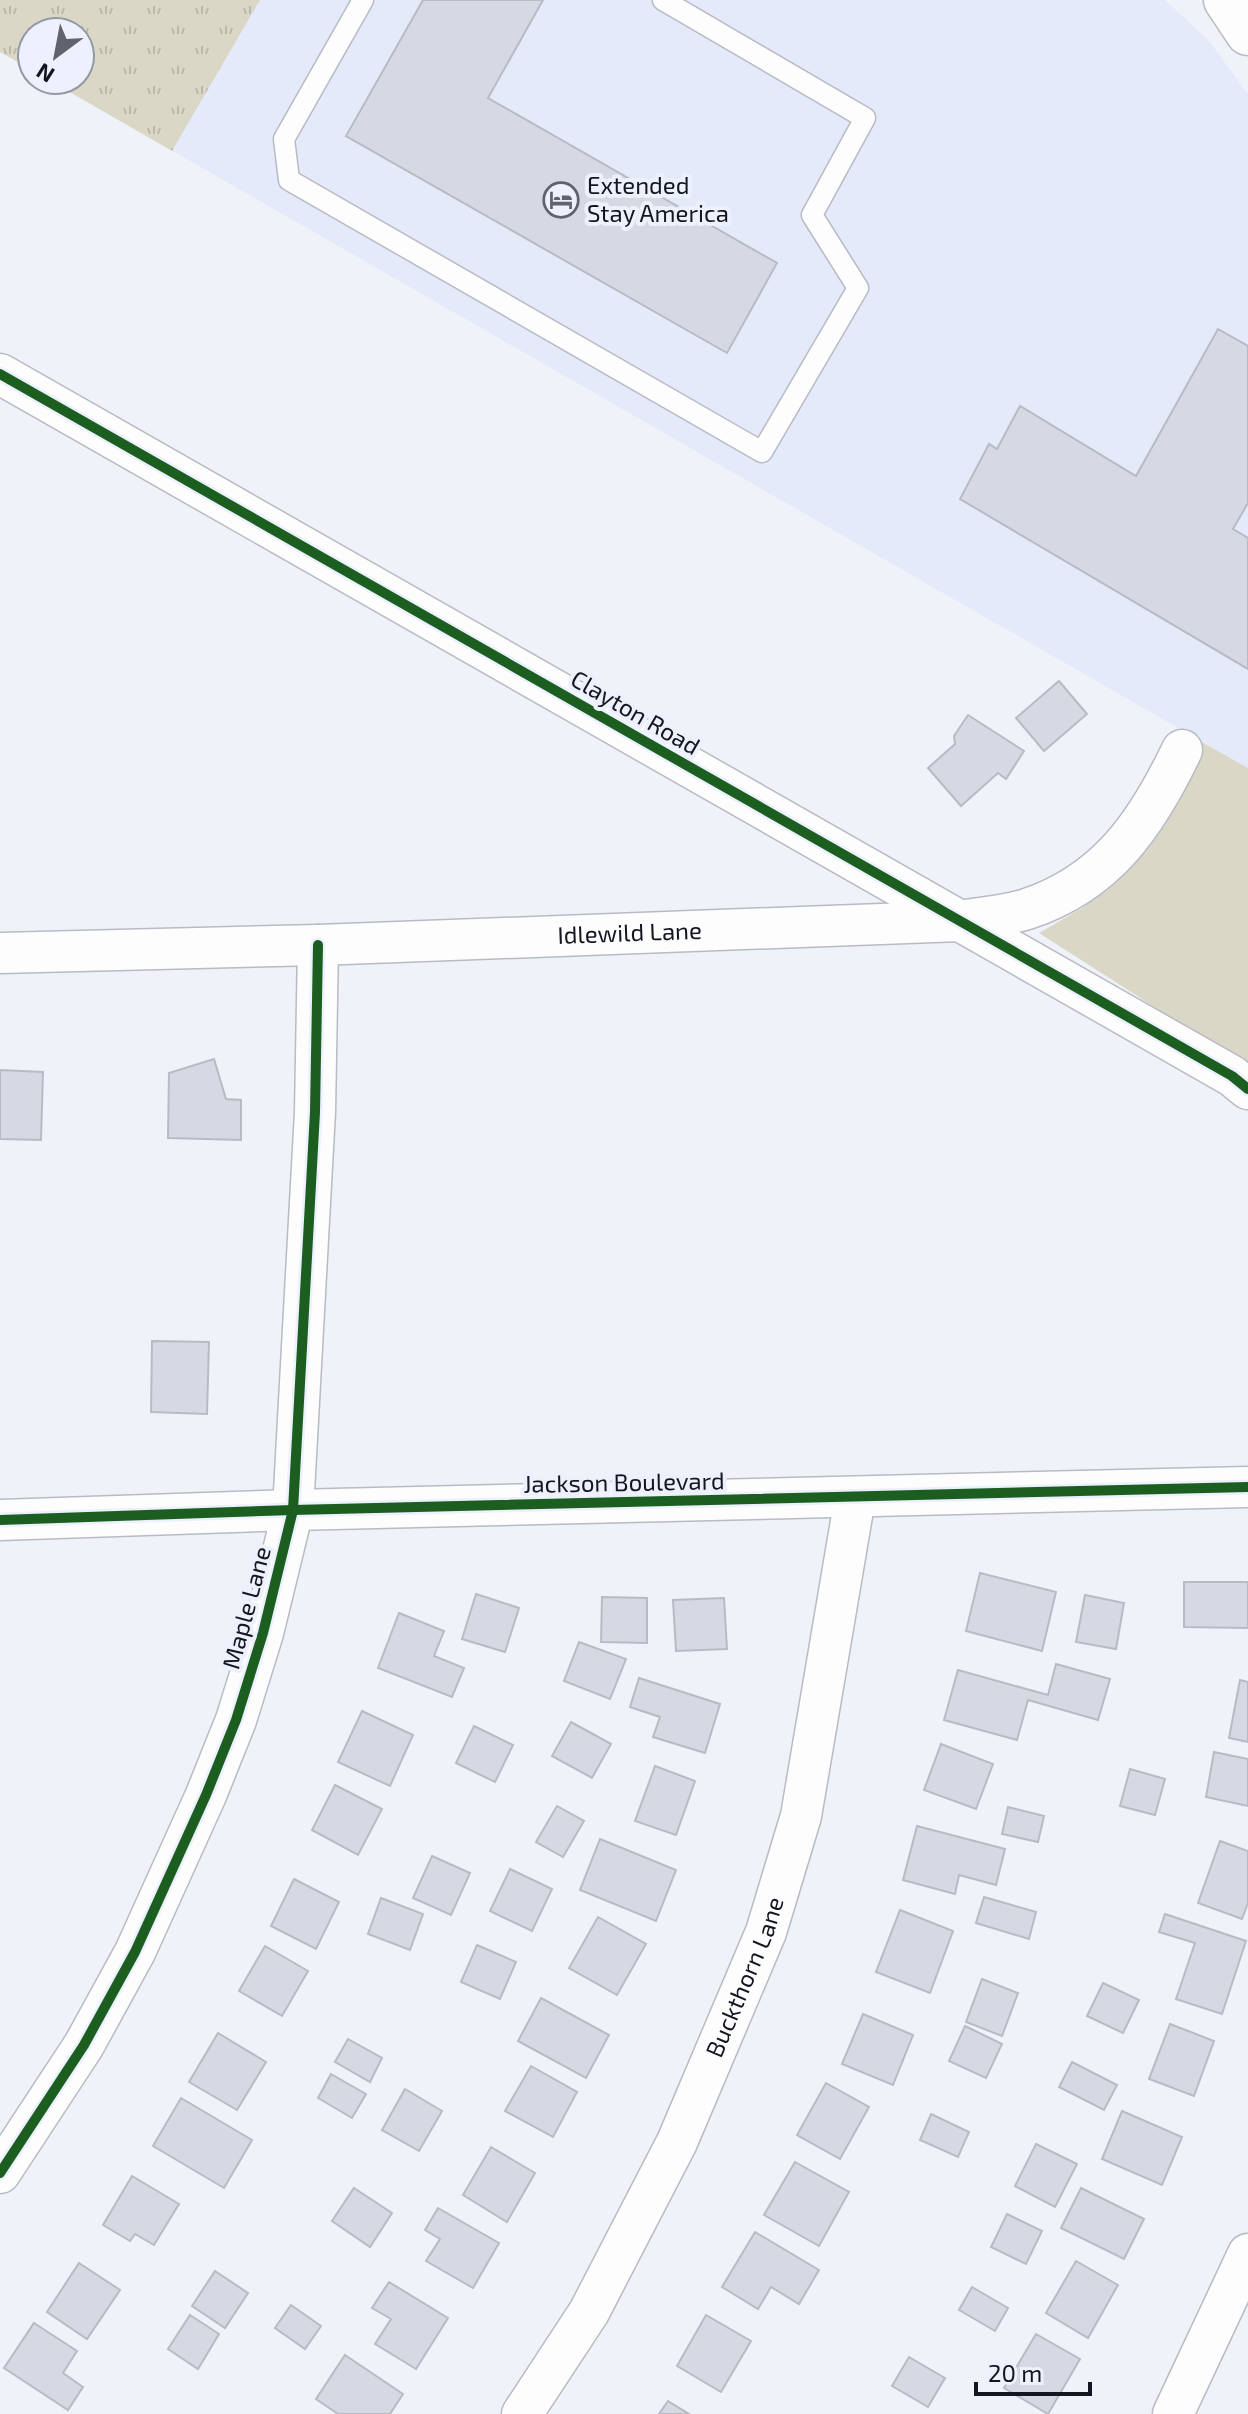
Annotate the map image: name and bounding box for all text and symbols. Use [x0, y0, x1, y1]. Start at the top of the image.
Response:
north arrow [16, 16, 96, 96]
text: N [31, 59, 58, 89]
place label: Extended Stay America [587, 170, 729, 227]
hotel icon: Extended Stay America [542, 181, 580, 219]
street label: Clayton Road [566, 663, 705, 760]
street label: Idlewild Lane [557, 915, 702, 949]
street label: Jackson Boulevard [523, 1465, 725, 1498]
street label: Maple Lane [215, 1543, 276, 1672]
street label: Buckthorn Lane [699, 1893, 789, 2061]
scale bar [976, 2346, 1090, 2396]
text: 20 m [988, 2358, 1042, 2387]

